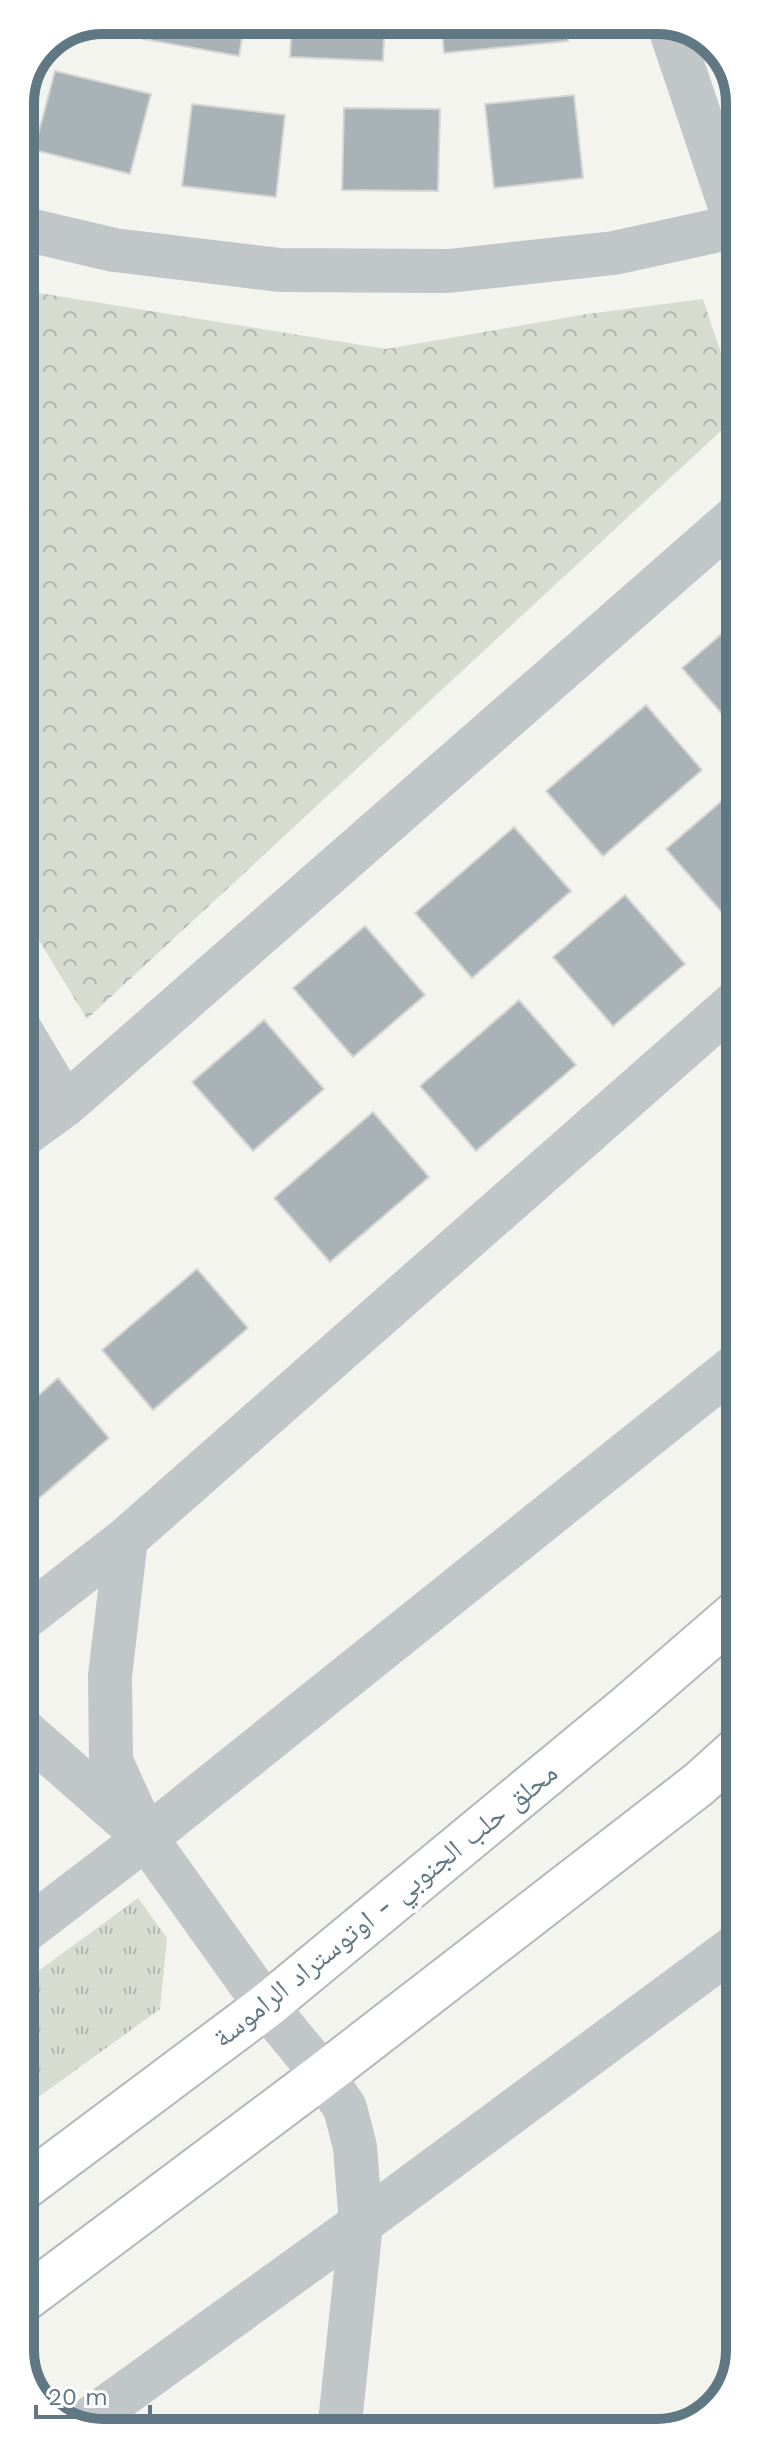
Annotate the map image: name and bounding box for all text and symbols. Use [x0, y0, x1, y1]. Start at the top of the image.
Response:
street label: محلق حلب الجنوبي - اوتوستراد الراموسة [206, 1756, 568, 2059]
scale bar [36, 2369, 150, 2419]
text: 20 m [48, 2383, 108, 2411]

